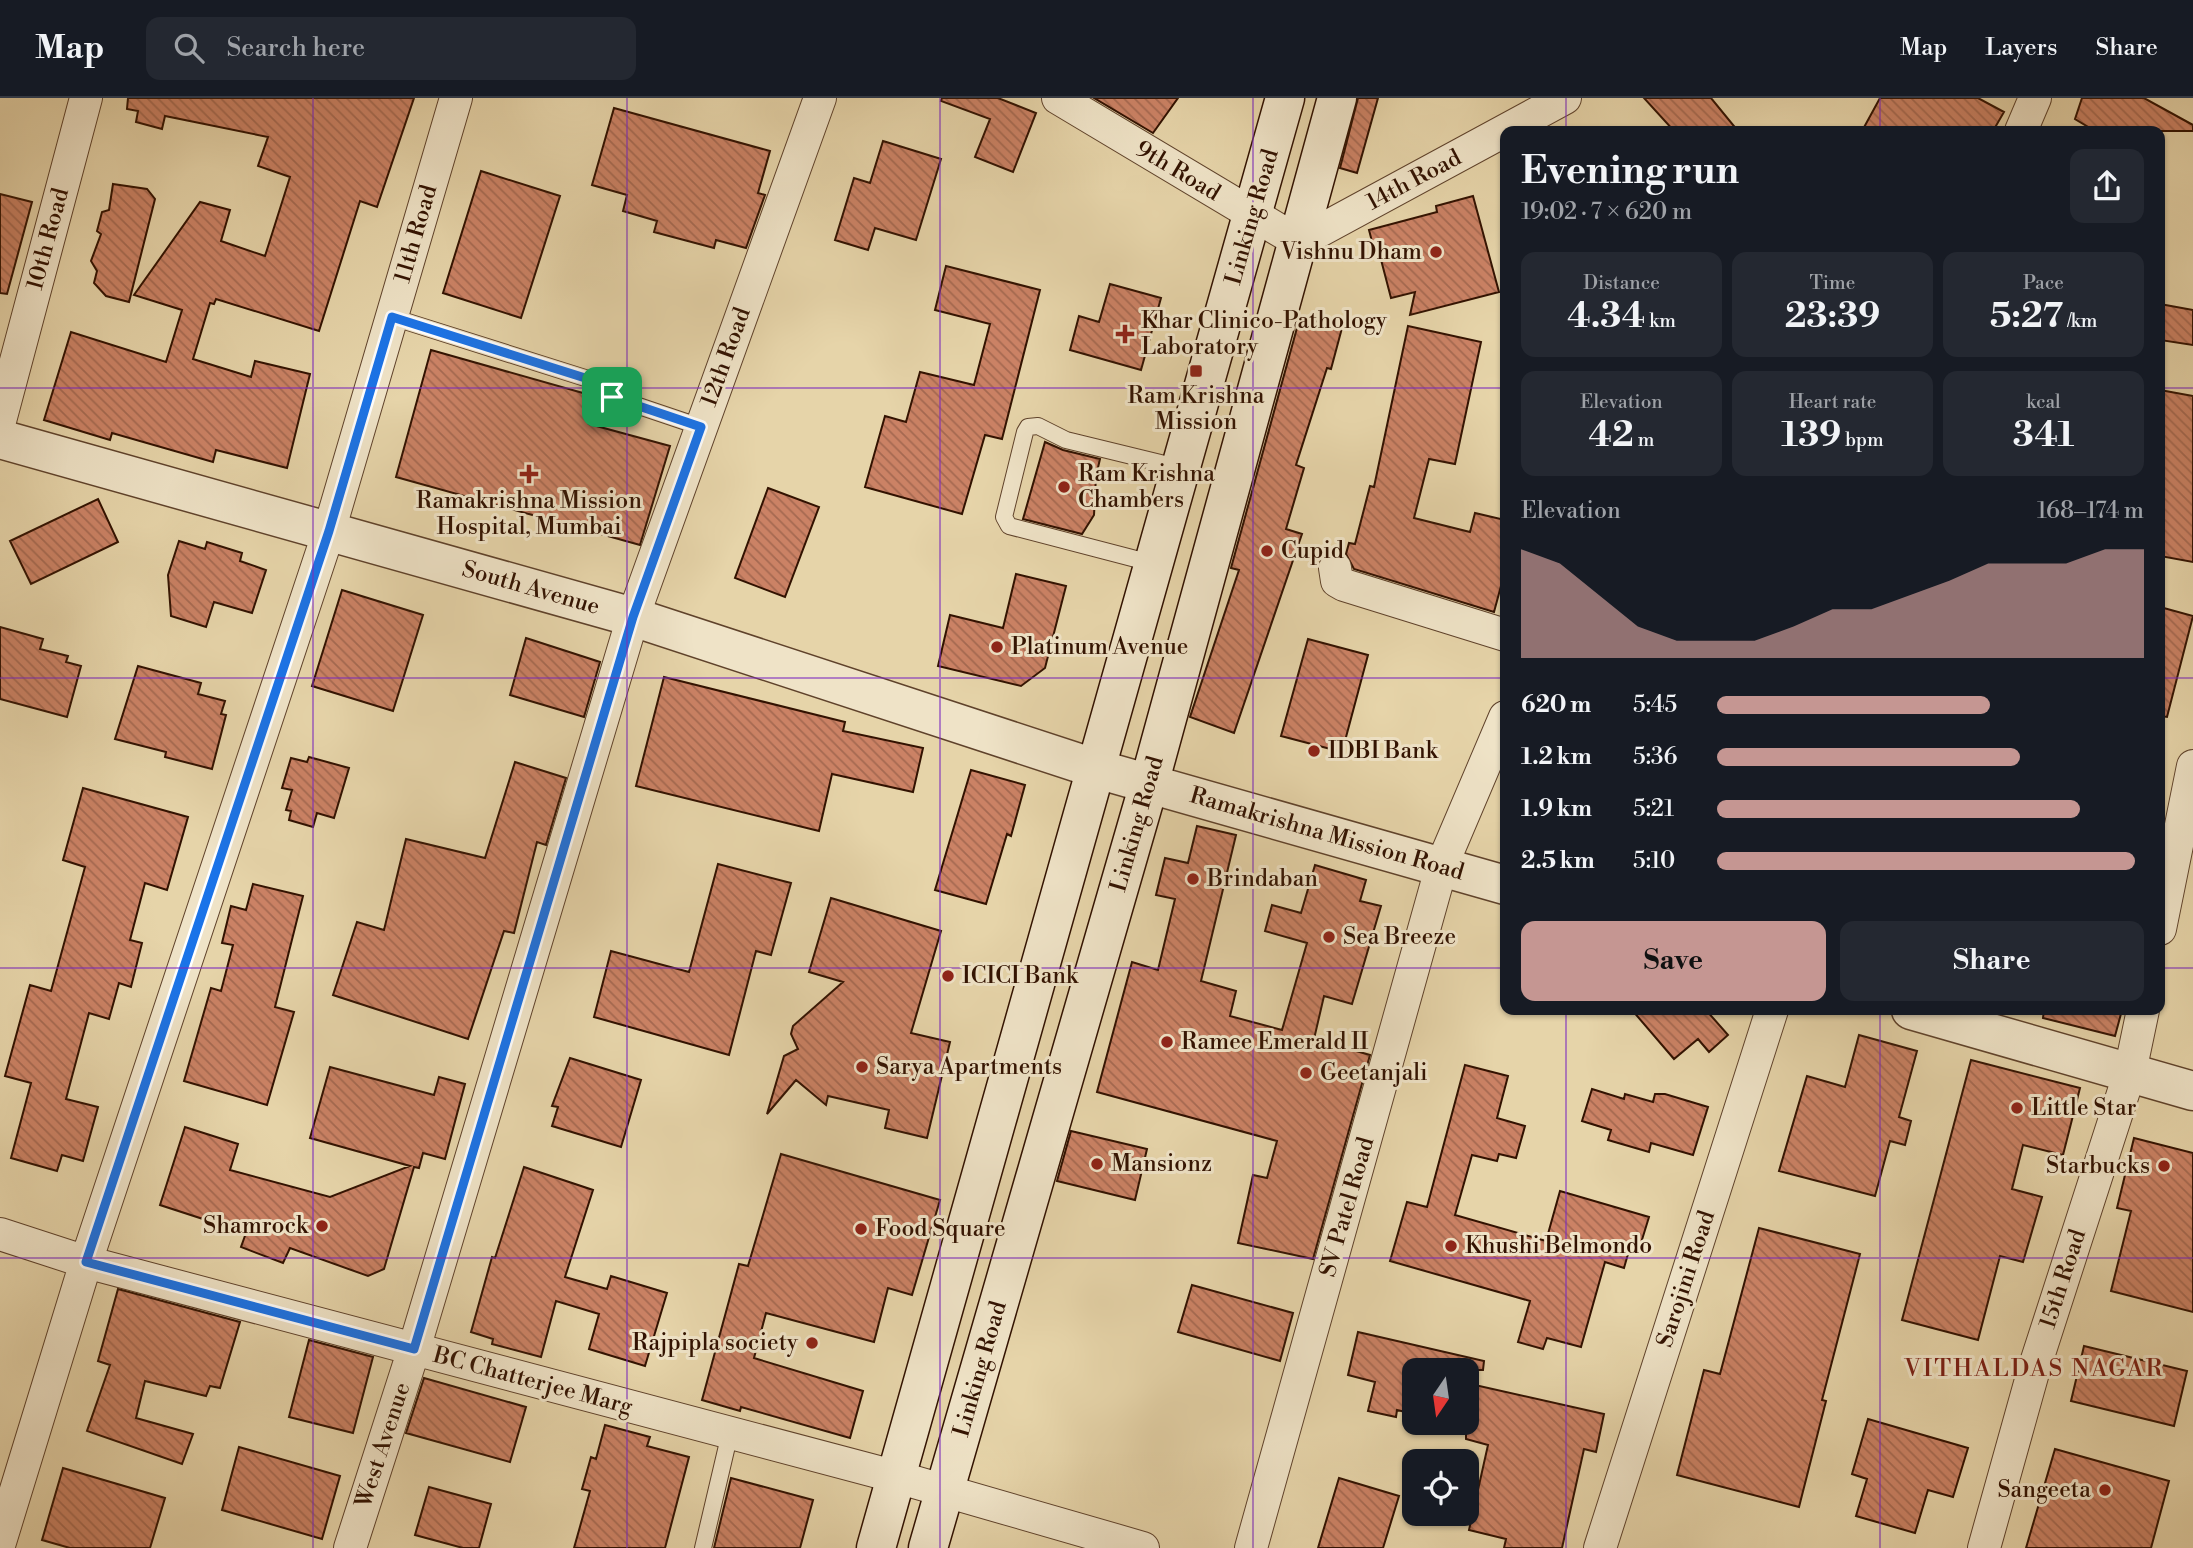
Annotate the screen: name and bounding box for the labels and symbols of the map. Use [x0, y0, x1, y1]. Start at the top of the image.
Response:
street label: 9th Road [1130, 135, 1226, 207]
street label: 14th Road [1362, 143, 1466, 217]
street label: Linking Road [1219, 146, 1285, 288]
street label: 11th Road [389, 182, 443, 286]
street label: 10th Road [21, 185, 75, 293]
place label: Vishnu Dham [1280, 238, 1422, 266]
marker: Vishnu Dham [1428, 244, 1444, 260]
street label: 12th Road [695, 303, 757, 411]
place label: Khar Clinico-Pathology Laboratory [1141, 307, 1388, 361]
marker: Khar Clinico-Pathology Laboratory [1115, 324, 1135, 344]
marker: Ram Krishna Mission [1188, 363, 1204, 379]
pin [582, 367, 642, 427]
place label: Ram Krishna Mission [1128, 382, 1265, 436]
place label: Ram Krishna Chambers [1078, 460, 1215, 514]
marker: Ramakrishna Mission Hospital, Mumbai [519, 464, 539, 484]
marker: Ram Krishna Chambers [1056, 479, 1072, 495]
place label: Ramakrishna Mission Hospital, Mumbai [416, 487, 642, 541]
place label: Cupid [1281, 537, 1344, 565]
marker: Cupid [1259, 543, 1275, 559]
street label: South Avenue [459, 555, 603, 621]
place label: Platinum Avenue [1011, 633, 1188, 661]
marker: Platinum Avenue [989, 639, 1005, 655]
place label: IDBI Bank [1328, 737, 1439, 765]
marker: IDBI Bank [1306, 743, 1322, 759]
street label: Linking Road [1104, 753, 1170, 895]
street label: Ramakrishna Mission Road [1187, 781, 1467, 887]
place label: Brindaban [1206, 865, 1318, 893]
marker: Brindaban [1185, 871, 1201, 887]
place label: Sea Breeze [1343, 923, 1456, 951]
marker: Sea Breeze [1321, 929, 1337, 945]
place label: ICICI Bank [962, 962, 1079, 990]
marker: ICICI Bank [940, 968, 956, 984]
place label: Ramee Emerald II [1181, 1028, 1369, 1056]
marker: Ramee Emerald II [1159, 1034, 1175, 1050]
place label: Sarya Apartments [876, 1053, 1062, 1081]
marker: Sarya Apartments [854, 1059, 870, 1075]
place label: Geetanjali [1320, 1059, 1428, 1087]
marker: Geetanjali [1298, 1065, 1314, 1081]
place label: Little Star [2031, 1094, 2137, 1122]
marker: Little Star [2009, 1100, 2025, 1116]
street label: SV Patel Road [1314, 1134, 1380, 1280]
place label: Mansionz [1111, 1150, 1212, 1178]
place label: Starbucks [2046, 1152, 2150, 1180]
marker: Mansionz [1089, 1156, 1105, 1172]
marker: Starbucks [2156, 1158, 2172, 1174]
street label: Sarojini Road [1651, 1207, 1721, 1351]
place label: Shamrock [203, 1212, 309, 1240]
place label: Food Square [875, 1215, 1006, 1243]
marker: Shamrock [314, 1218, 330, 1234]
marker: Food Square [853, 1221, 869, 1237]
street label: 15th Road [2034, 1226, 2092, 1332]
place label: Khushi Belmondo [1465, 1232, 1652, 1260]
marker: Khushi Belmondo [1443, 1238, 1459, 1254]
street label: Linking Road [947, 1298, 1013, 1440]
place label: Rajpipla society [632, 1329, 799, 1357]
marker: Rajpipla society [804, 1335, 820, 1351]
street label: BC Chatterjee Marg [429, 1341, 636, 1421]
district label: VITHALDAS NAGAR [1903, 1354, 2164, 1384]
north arrow [1402, 1358, 1479, 1435]
street label: West Avenue [349, 1379, 416, 1512]
place label: Sangeeta [1997, 1476, 2091, 1504]
marker: Sangeeta [2097, 1482, 2113, 1498]

